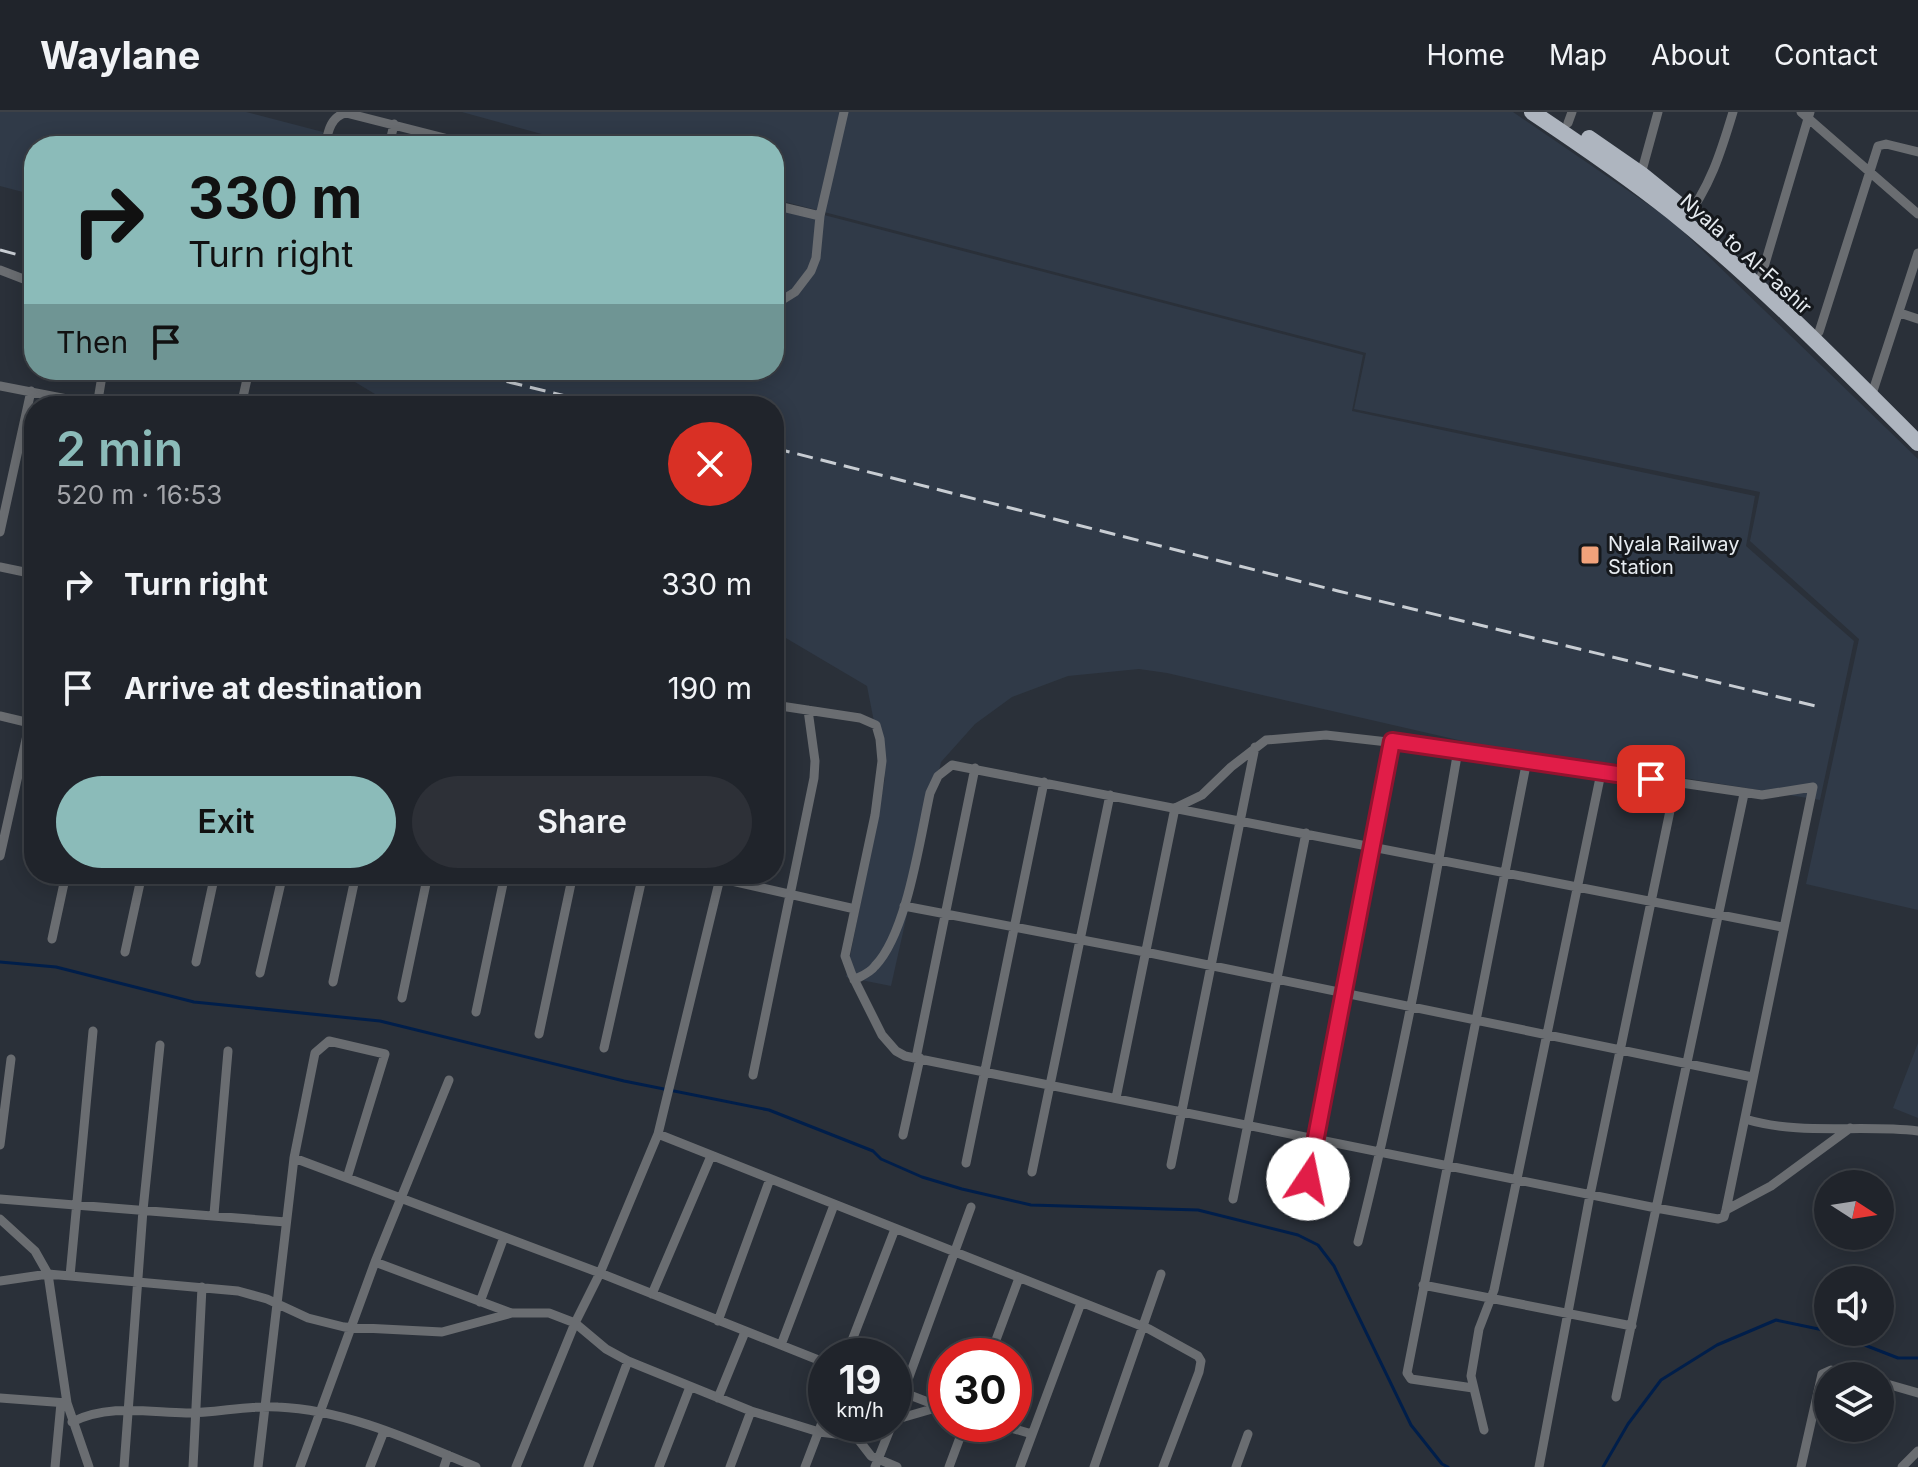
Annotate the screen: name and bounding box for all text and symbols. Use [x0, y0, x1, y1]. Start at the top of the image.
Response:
text: Waylane [40, 32, 200, 78]
text: Home [1426, 38, 1505, 72]
text: Map [1549, 38, 1607, 72]
text: About [1651, 38, 1730, 72]
text: Contact [1774, 38, 1878, 72]
text: 330 m [188, 164, 362, 232]
icon: right [56, 168, 160, 272]
street label: Nyala to Al-Fashir [1675, 189, 1817, 320]
text: Turn right [188, 232, 353, 276]
icon: arrive [144, 320, 188, 364]
text: Then [56, 324, 128, 360]
text: 2 min [56, 419, 183, 478]
button: close [668, 422, 752, 506]
text: 520 m · 16:53 [56, 479, 222, 510]
place label: Nyala Railway Station [1608, 532, 1739, 579]
marker: Nyala Railway Station [1579, 544, 1601, 566]
icon: right [56, 562, 100, 606]
text: Turn right [124, 566, 268, 602]
text: 330 m [661, 566, 752, 602]
icon: arrive [56, 666, 100, 710]
text: Arrive at destination [124, 670, 422, 706]
text: 190 m [668, 670, 752, 706]
pin [1617, 745, 1685, 813]
icon: arrive [1629, 757, 1673, 801]
button: Exit [56, 776, 396, 868]
button: Share [412, 776, 752, 868]
position arrow [1266, 1137, 1350, 1221]
north arrow [1814, 1170, 1894, 1250]
map controls [1814, 1170, 1894, 1442]
button: sound [1814, 1266, 1894, 1346]
speed limit sign: 30 [928, 1338, 1032, 1442]
text: 19 [838, 1355, 882, 1404]
button: layers [1814, 1362, 1894, 1442]
text: km/h [836, 1398, 884, 1422]

